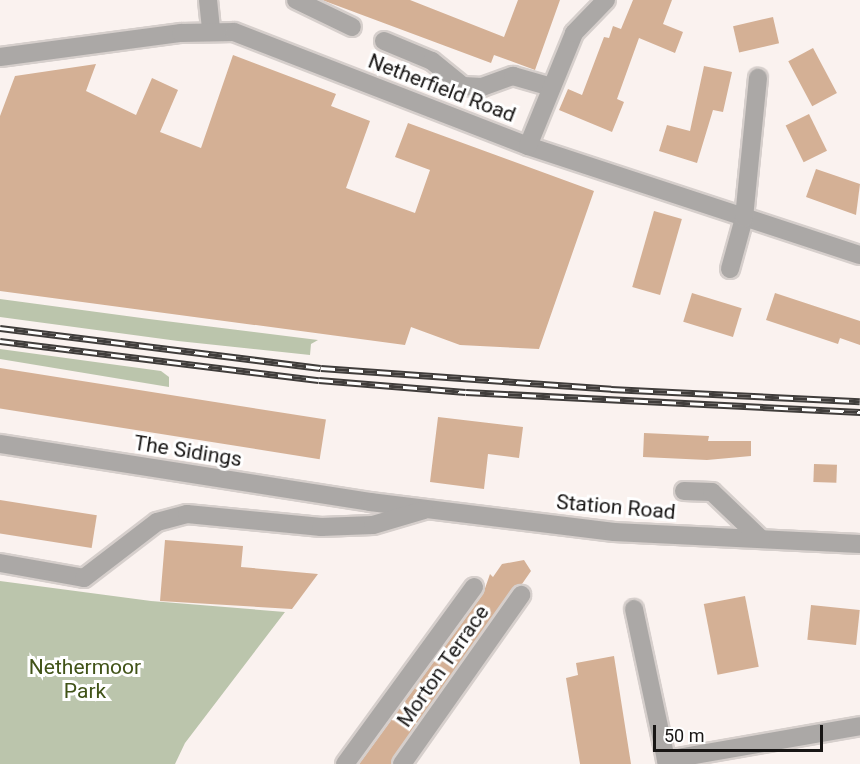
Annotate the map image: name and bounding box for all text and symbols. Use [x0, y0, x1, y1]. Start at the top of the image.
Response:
street label: Netherfield Road [365, 48, 519, 128]
street label: The Sidings [132, 430, 244, 472]
street label: Station Road [555, 489, 677, 525]
street label: Morton Terrace [392, 600, 494, 732]
park label: Nethermoor Park [29, 654, 141, 704]
scale bar [656, 713, 826, 751]
text: 50 m [664, 725, 704, 746]

